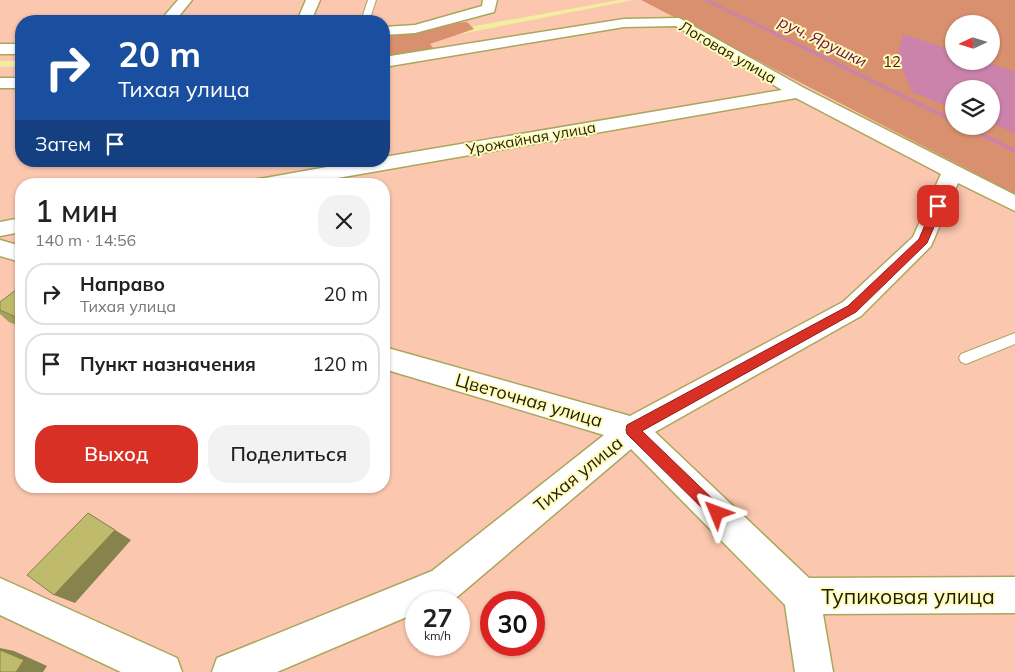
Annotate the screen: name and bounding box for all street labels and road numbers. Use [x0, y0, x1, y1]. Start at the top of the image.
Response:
street label: Логовая улица [676, 17, 780, 87]
street label: Урожайная улица [464, 117, 597, 159]
street label: Цветочная улица [453, 368, 605, 432]
street label: Тихая улица [529, 431, 627, 517]
street label: Тупиковая улица [821, 583, 995, 609]

